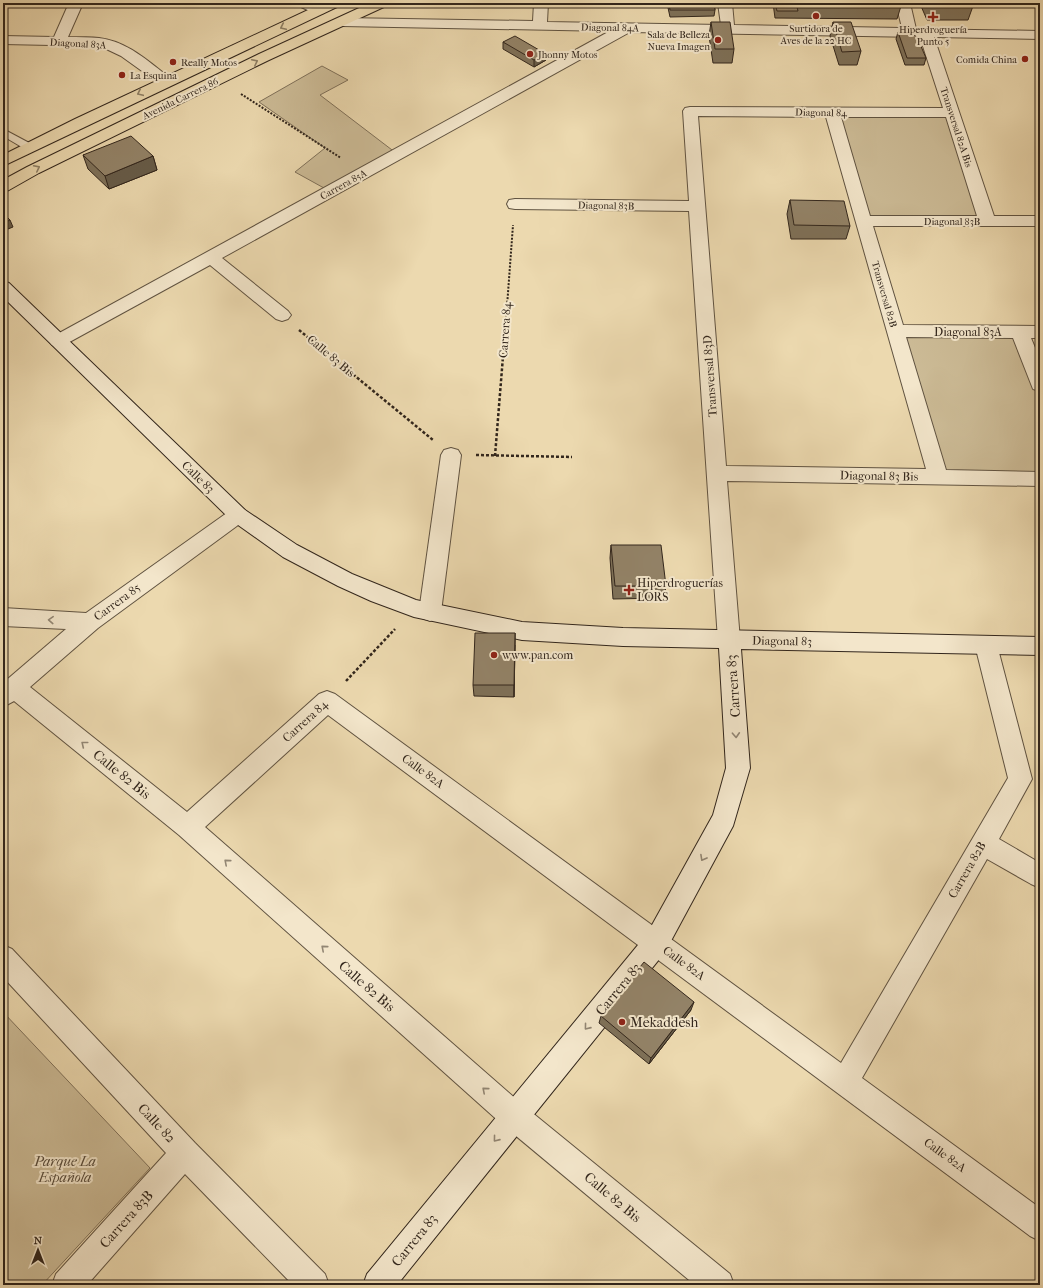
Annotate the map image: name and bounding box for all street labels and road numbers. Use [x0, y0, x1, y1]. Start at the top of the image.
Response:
street label: Diagonal 84A [581, 21, 640, 35]
street label: Diagonal 83A [49, 37, 107, 51]
street label: Avenida Carrera 86 [140, 75, 221, 123]
street label: Transversal 82A Bis [937, 86, 975, 169]
street label: Diagonal 84 [795, 107, 848, 119]
street label: Carrera 85A [318, 167, 369, 203]
street label: Diagonal 83B [578, 200, 634, 212]
street label: Diagonal 83B [924, 216, 980, 228]
street label: Transversal 82B [869, 260, 899, 329]
street label: Carrera 84 [496, 301, 514, 358]
street label: Diagonal 83A [934, 325, 1002, 339]
street label: Calle 83 Bis [304, 332, 358, 380]
street label: Transversal 83D [700, 335, 720, 417]
street label: Calle 83 [179, 458, 217, 496]
street label: Diagonal 83 Bis [840, 468, 919, 484]
street label: Carrera 85 [91, 580, 143, 624]
street label: Diagonal 83 [752, 633, 812, 649]
street label: Carrera 83 [723, 654, 744, 718]
street label: Carrera 84 [280, 696, 331, 745]
street label: Calle 82 Bis [89, 746, 154, 803]
street label: Calle 82A [399, 751, 447, 791]
street label: Carrera 82B [945, 839, 989, 901]
street label: Calle 82A [660, 943, 708, 983]
street label: Calle 82 Bis [335, 957, 398, 1015]
street label: Carrera 83 [592, 960, 645, 1019]
street label: Calle 82 [134, 1100, 179, 1147]
street label: Calle 82A [921, 1135, 969, 1175]
street label: Calle 82 Bis [581, 1169, 645, 1226]
street label: Carrera 83B [96, 1187, 157, 1252]
street label: Carrera 83 [388, 1211, 441, 1270]

